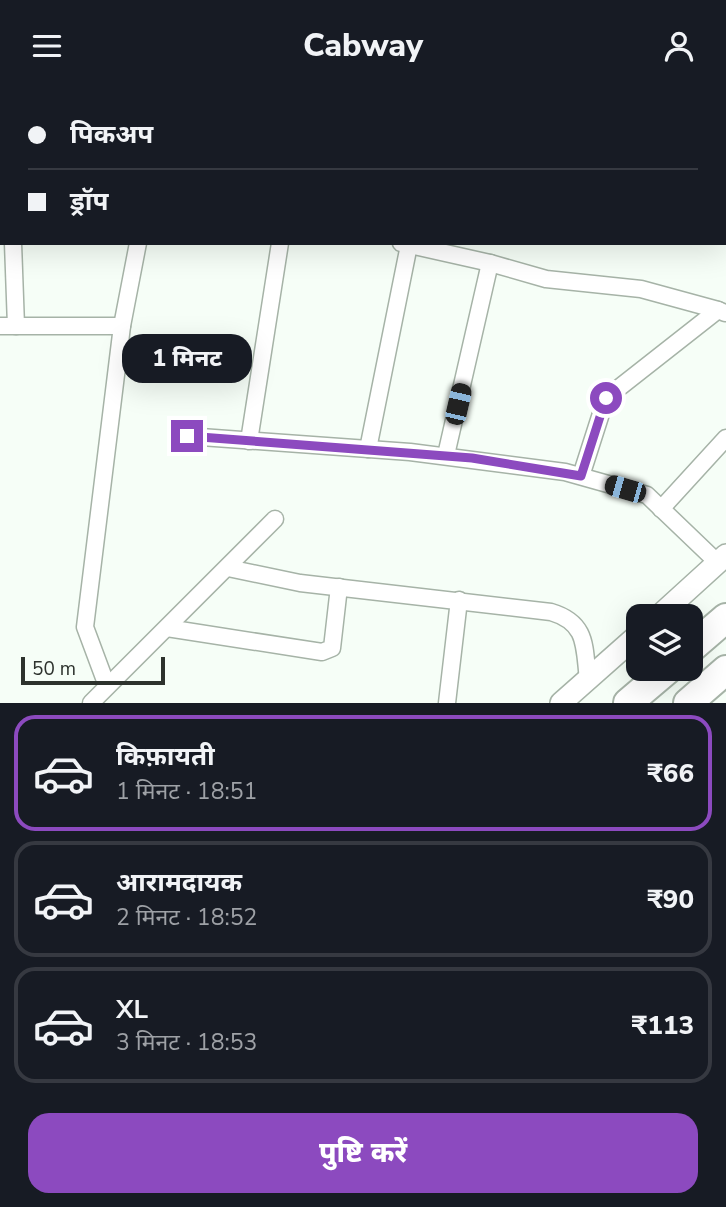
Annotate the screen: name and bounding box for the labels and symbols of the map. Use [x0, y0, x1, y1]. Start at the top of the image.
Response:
callout: 1 मिनट [122, 335, 252, 383]
car [444, 381, 473, 427]
route start [590, 382, 622, 414]
route end [171, 420, 203, 452]
car [602, 473, 649, 505]
scale bar [21, 654, 164, 686]

